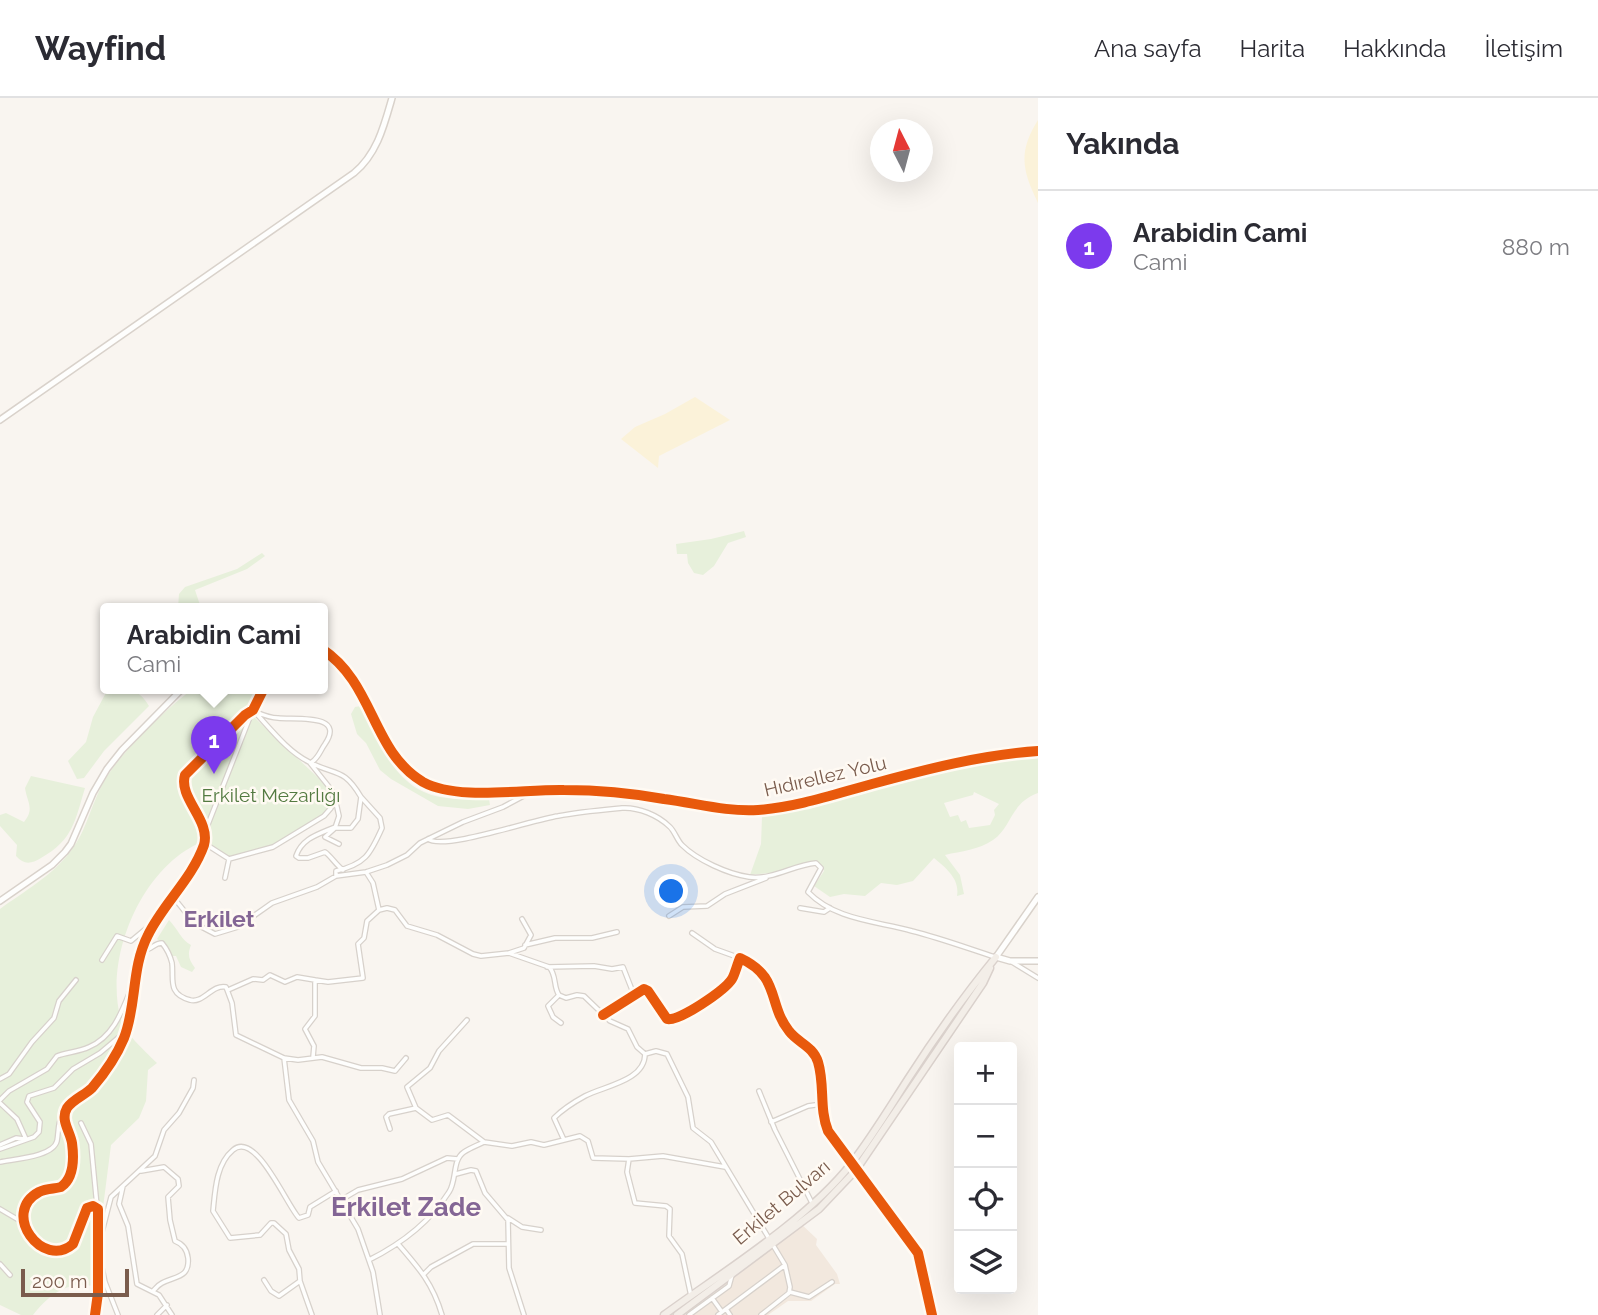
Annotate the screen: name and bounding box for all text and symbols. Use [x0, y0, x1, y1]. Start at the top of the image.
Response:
text: Wayfind [35, 29, 166, 68]
text: Ana sayfa [1094, 34, 1202, 63]
text: Harita [1240, 34, 1305, 63]
text: Hakkında [1343, 34, 1446, 63]
text: İletişim [1484, 34, 1563, 63]
north arrow [870, 119, 933, 182]
text: Yakında [1066, 126, 1179, 161]
text: Arabidin Cami [1133, 218, 1307, 248]
text: 1 [1083, 233, 1095, 260]
text: 880 m [1502, 233, 1570, 260]
text: Cami [1133, 248, 1187, 275]
popup [100, 603, 328, 694]
text: Arabidin Cami [127, 620, 301, 650]
text: Cami [127, 650, 181, 677]
pin: 1 [191, 716, 237, 774]
street label: Hıdırellez Yolu [762, 751, 888, 801]
park label: Erkilet Mezarlığı [202, 784, 340, 806]
your location [654, 874, 688, 908]
district label: Erkilet [183, 905, 255, 932]
map controls [954, 1042, 1017, 1294]
button: + [954, 1042, 1017, 1105]
button: − [954, 1105, 1017, 1168]
street label: Erkilet Bulvarı [728, 1155, 834, 1249]
button: locate [954, 1168, 1017, 1231]
district label: Erkilet Zade [331, 1192, 482, 1222]
button: layers [954, 1231, 1017, 1294]
scale bar [21, 1266, 130, 1298]
text: 200 m [32, 1270, 87, 1292]

